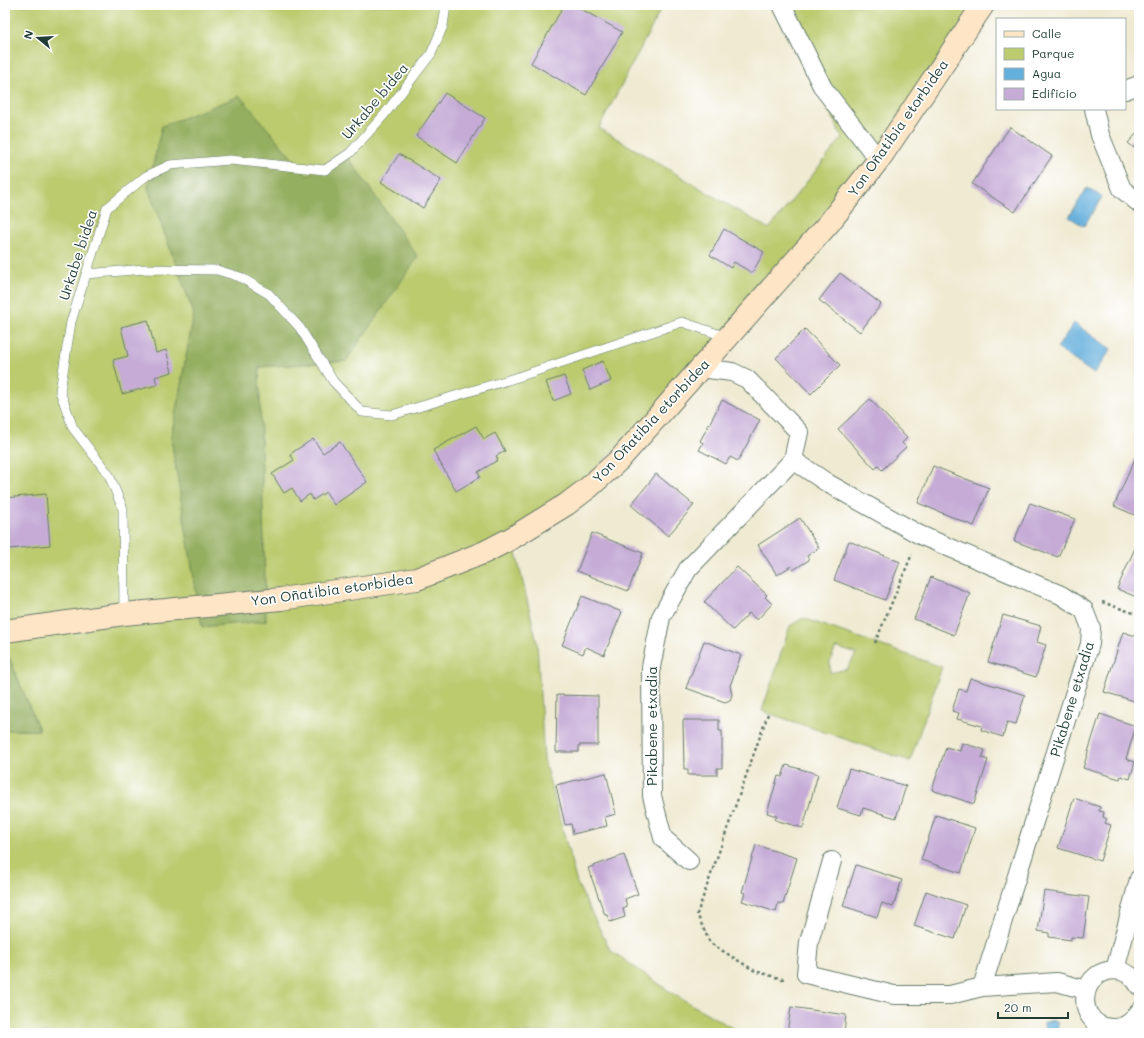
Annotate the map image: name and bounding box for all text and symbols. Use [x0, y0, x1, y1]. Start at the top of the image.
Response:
north arrow [18, 18, 58, 58]
legend [996, 18, 1126, 110]
text: Calle [1032, 25, 1062, 41]
text: N [20, 28, 36, 41]
text: Parque [1032, 45, 1075, 61]
street label: Yon Oñatibia etorbidea [843, 55, 952, 200]
street label: Urkabe bidea [337, 59, 412, 143]
text: Agua [1032, 65, 1061, 81]
text: Edificio [1032, 85, 1076, 101]
street label: Urkabe bidea [54, 207, 101, 303]
street label: Yon Oñatibia etorbidea [588, 354, 713, 487]
street label: Yon Oñatibia etorbidea [250, 569, 414, 610]
street label: Pikabene etxadia [1045, 639, 1098, 759]
street label: Pikabene etxadia [642, 666, 661, 786]
scale bar [998, 994, 1068, 1020]
text: 20 m [1004, 999, 1032, 1015]

